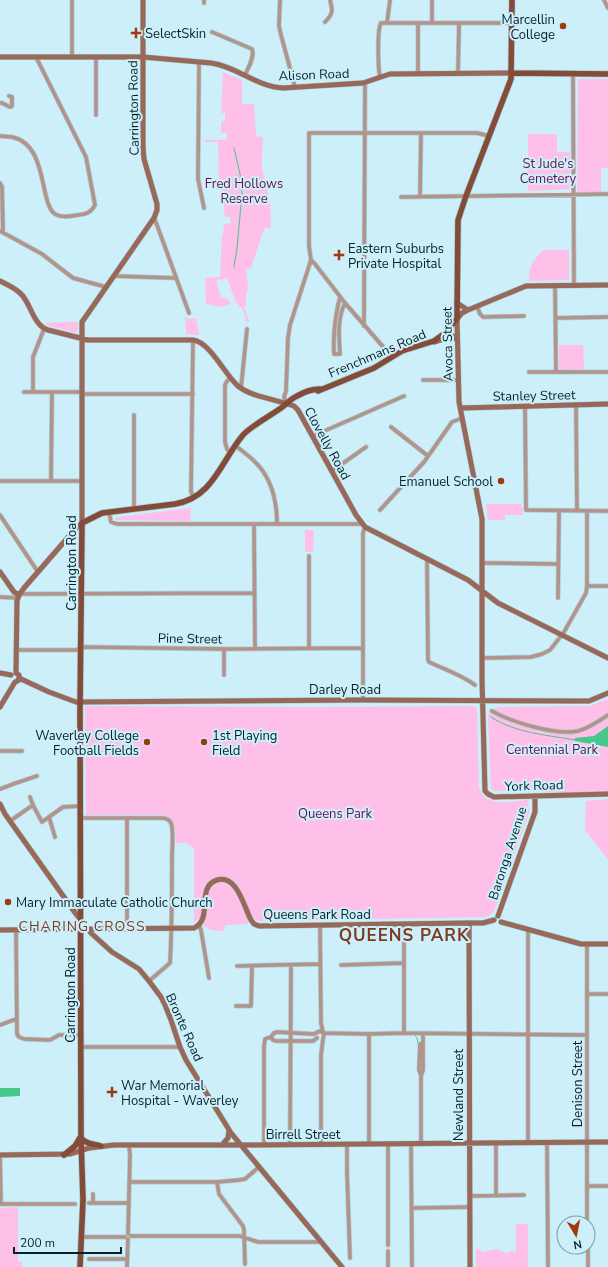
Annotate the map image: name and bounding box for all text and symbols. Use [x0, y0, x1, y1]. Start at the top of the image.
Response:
place label: Marcellin College [502, 11, 555, 44]
marker: Marcellin College [558, 21, 568, 31]
place label: SelectSkin [145, 25, 206, 43]
marker: SelectSkin [130, 27, 142, 39]
street label: Carrington Road [124, 60, 144, 156]
street label: Alison Road [278, 65, 350, 85]
park label: St Jude's Cemetery [520, 155, 576, 188]
park label: Fred Hollows Reserve [205, 175, 283, 208]
place label: Eastern Suburbs Private Hospital [348, 240, 444, 273]
marker: Eastern Suburbs Private Hospital [333, 249, 345, 261]
street label: Avoca Street [438, 306, 458, 381]
street label: Frenchmans Road [326, 325, 429, 383]
street label: Stanley Street [492, 386, 576, 406]
street label: Clovelly Road [300, 404, 355, 483]
place label: Emanuel School [399, 473, 493, 491]
marker: Emanuel School [496, 476, 506, 486]
street label: Carrington Road [63, 515, 81, 611]
street label: Pine Street [158, 629, 223, 649]
street label: Darley Road [309, 681, 381, 699]
place label: Waverley College Football Fields [35, 727, 139, 760]
place label: 1st Playing Field [212, 727, 277, 760]
marker: Waverley College Football Fields [142, 737, 152, 747]
marker: 1st Playing Field [199, 737, 209, 747]
park label: Centennial Park [506, 741, 598, 759]
street label: York Road [503, 776, 564, 796]
street label: Baronga Avenue [484, 804, 532, 902]
park label: Queens Park [298, 805, 373, 823]
place label: Mary Immaculate Catholic Church [16, 894, 213, 912]
marker: Mary Immaculate Catholic Church [3, 897, 13, 907]
street label: Queens Park Road [263, 906, 371, 924]
district label: CHARING CROSS [18, 917, 146, 936]
district label: QUEENS PARK [339, 924, 469, 947]
street label: Carrington Road [62, 947, 80, 1043]
street label: Bronte Road [161, 990, 207, 1064]
street label: Denison Street [569, 1040, 587, 1127]
street label: Newland Street [450, 1049, 468, 1141]
place label: War Memorial Hospital - Waverley [121, 1077, 239, 1110]
marker: War Memorial Hospital - Waverley [106, 1086, 118, 1098]
street label: Birrell Street [266, 1126, 341, 1144]
north arrow [556, 1215, 596, 1255]
scale bar [14, 1229, 121, 1255]
text: 200 m [20, 1235, 55, 1251]
text: N [572, 1236, 583, 1252]

